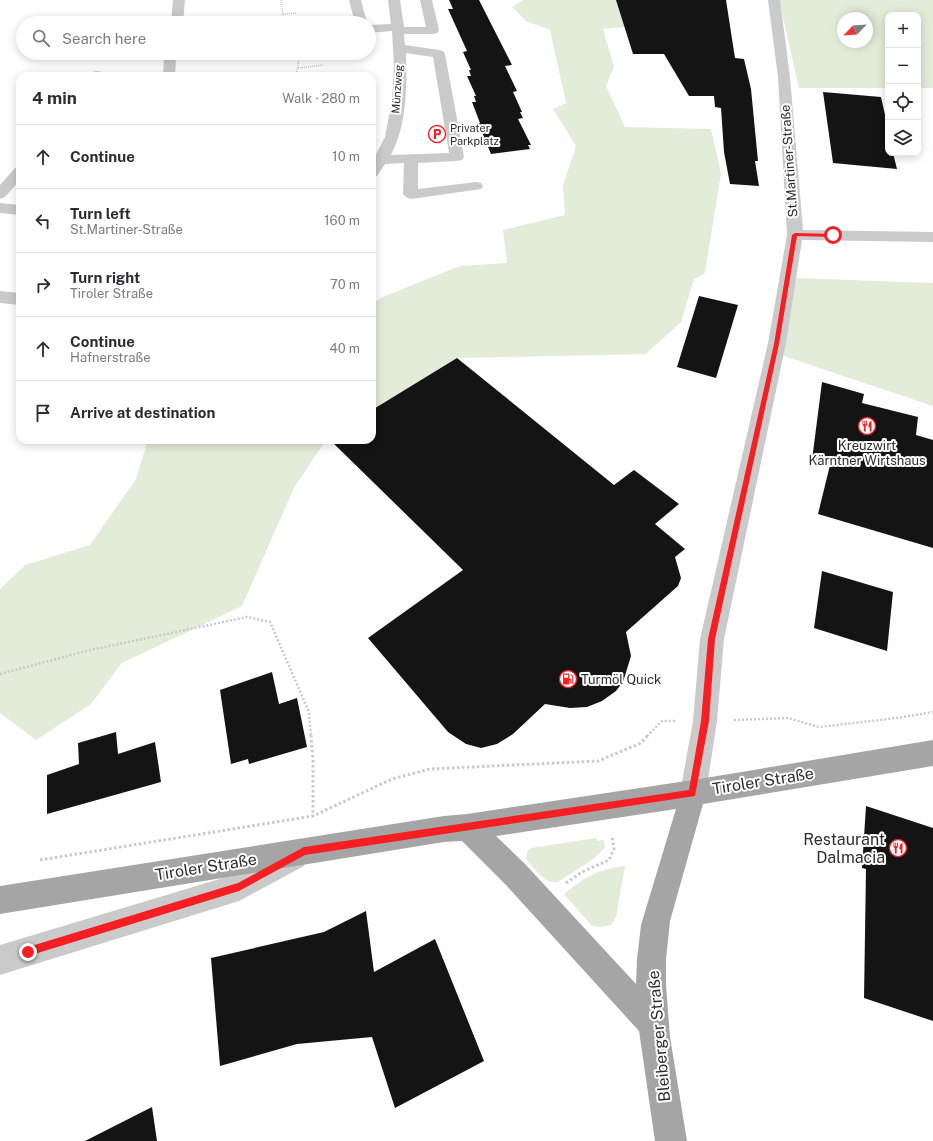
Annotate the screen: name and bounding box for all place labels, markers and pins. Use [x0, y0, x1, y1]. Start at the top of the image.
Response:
place label: Privater Parkplatz [450, 122, 499, 147]
parking icon: Privater Parkplatz [427, 124, 447, 144]
restaurant icon: Kreuzwirt Kärntner Wirtshaus [857, 416, 877, 436]
place label: Kreuzwirt Kärntner Wirtshaus [808, 438, 926, 468]
fuel station icon: Turmöl Quick [558, 669, 578, 689]
place label: Turmöl Quick [581, 672, 661, 687]
place label: Restaurant Dalmacia [803, 830, 885, 867]
restaurant icon: Restaurant Dalmacia [888, 838, 908, 858]

